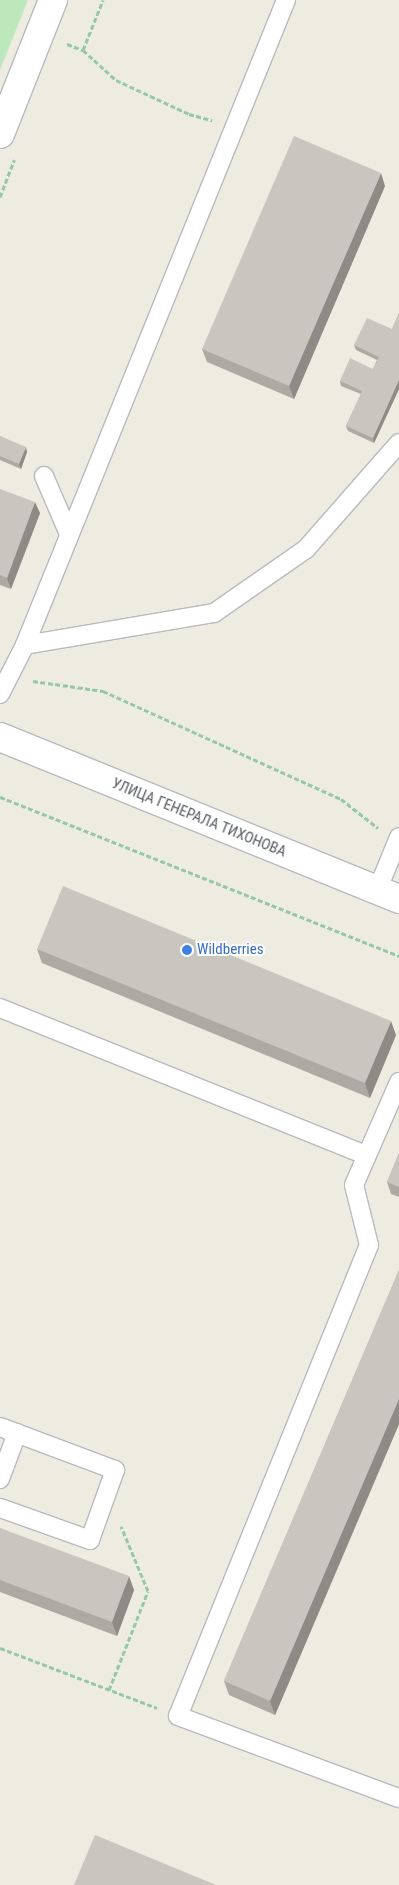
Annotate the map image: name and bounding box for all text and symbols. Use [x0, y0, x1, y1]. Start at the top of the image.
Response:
street label: УЛИЦА ГЕНЕРАЛА ТИХОНОВА [109, 775, 289, 861]
place label: Wildberries [197, 941, 264, 959]
marker: Wildberries [181, 944, 193, 956]

